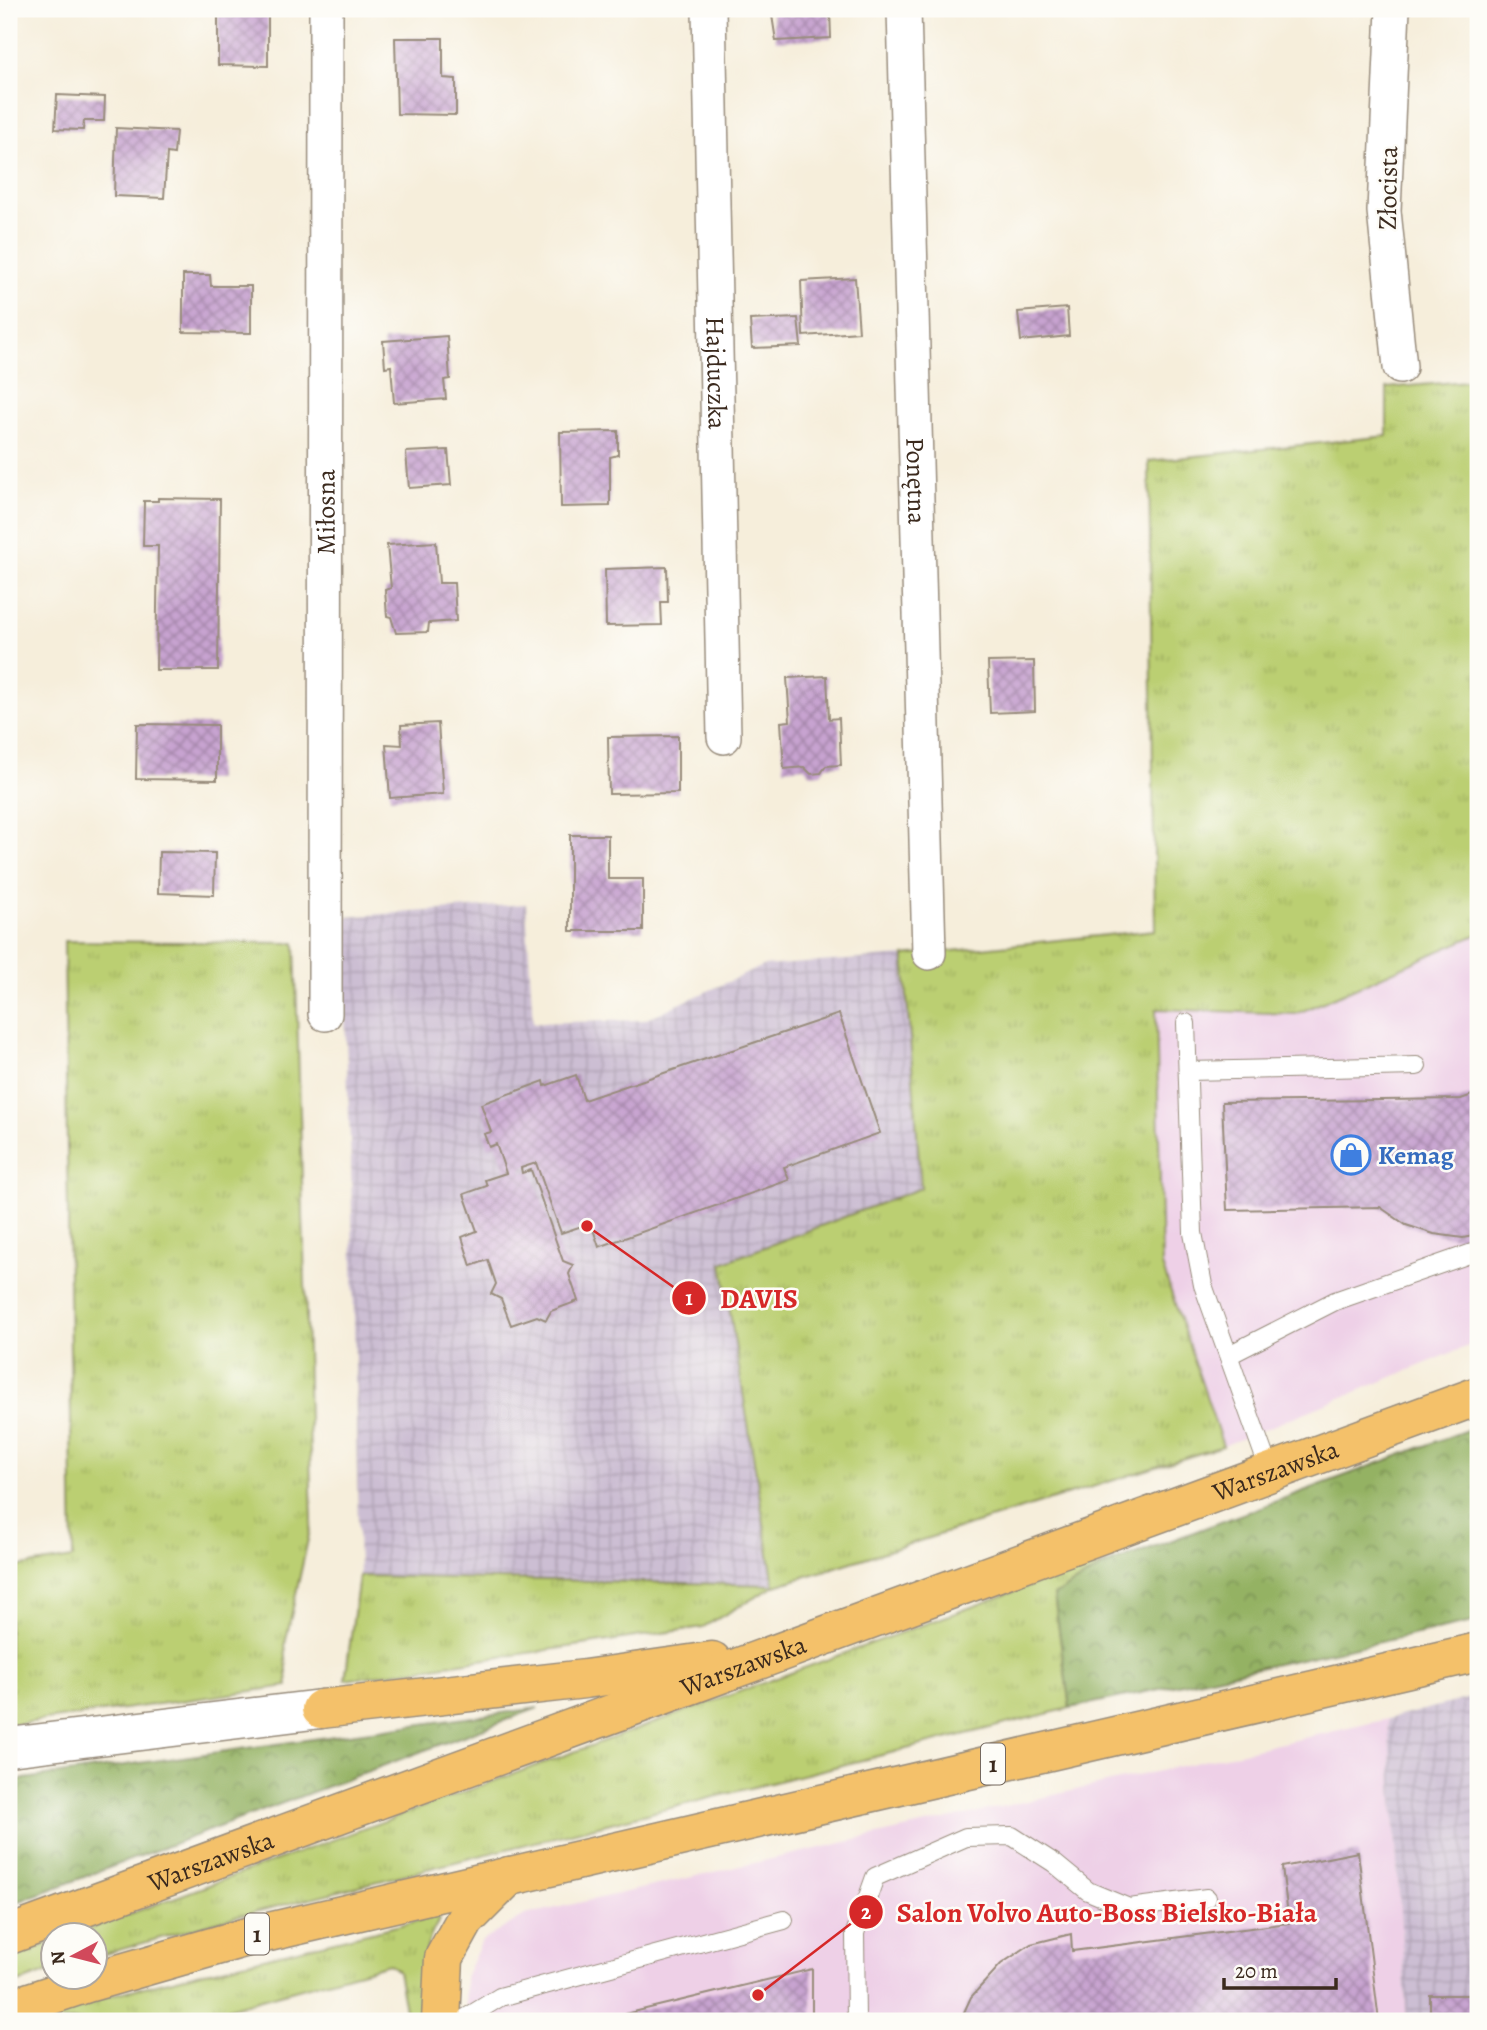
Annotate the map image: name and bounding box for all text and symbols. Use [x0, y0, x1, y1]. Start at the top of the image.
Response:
street label: Złocista [1370, 146, 1406, 230]
street label: Hajduczka [698, 316, 735, 430]
street label: Ponętna [898, 437, 935, 525]
street label: Miłosna [308, 469, 343, 555]
shop icon: Kemag [1330, 1134, 1372, 1176]
place label: Kemag [1378, 1138, 1455, 1173]
callout: DAVIS [671, 1274, 812, 1323]
text: DAVIS [720, 1280, 798, 1318]
text: 1 [685, 1284, 693, 1312]
street label: Warszawska [1207, 1431, 1343, 1510]
street label: Warszawska [674, 1627, 811, 1705]
road number: 1 [981, 1744, 1005, 1784]
street label: Warszawska [142, 1822, 279, 1900]
callout: Salon Volvo Auto-Boss Bielsko-Biała [848, 1888, 1332, 1937]
text: Salon Volvo Auto-Boss Bielsko-Biała [897, 1894, 1318, 1932]
text: 2 [861, 1898, 871, 1926]
road number: 1 [245, 1913, 269, 1954]
north arrow [38, 1922, 108, 1992]
scale bar [1224, 1946, 1336, 1990]
text: N [44, 1949, 72, 1966]
text: 20 m [1235, 1957, 1278, 1985]

